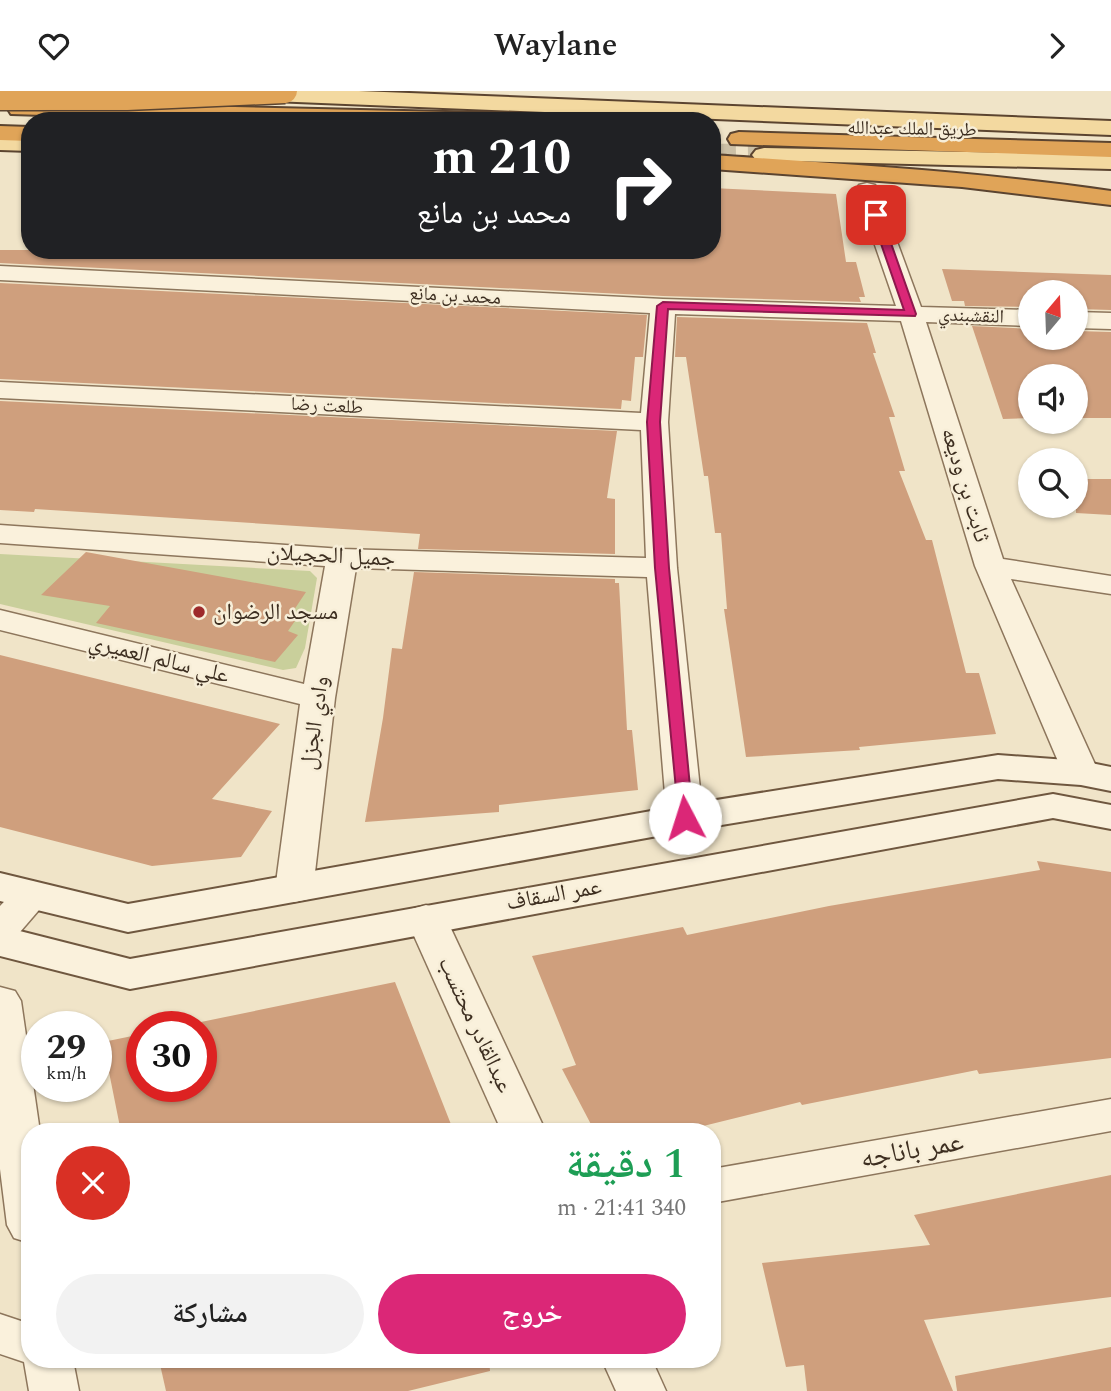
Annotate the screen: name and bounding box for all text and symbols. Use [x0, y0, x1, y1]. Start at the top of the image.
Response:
text: Waylane [493, 21, 618, 70]
icon: heart [35, 27, 73, 65]
icon: forward [1038, 27, 1076, 65]
street label: طريق الملك عبدالله [847, 113, 977, 145]
text: 210 m [432, 121, 571, 196]
icon: right [595, 140, 686, 231]
pin [846, 185, 906, 245]
text: محمد بن مانع [416, 189, 571, 238]
icon: arrive [857, 196, 895, 234]
street label: محمد بن مانع [408, 279, 502, 313]
north arrow [1018, 280, 1088, 350]
map controls [1018, 280, 1088, 518]
street label: النقشبندي [938, 300, 1004, 332]
button: sound [1018, 364, 1088, 434]
street label: طلعت رضا [290, 390, 364, 422]
street label: ثابت بن وديعه [931, 423, 999, 547]
button: search [1018, 448, 1088, 518]
street label: جميل الحجيلان [266, 535, 396, 577]
place label: مسجد الرضوان [213, 595, 338, 630]
marker: مسجد الرضوان [191, 604, 207, 620]
street label: علي سالم العميري [85, 625, 233, 693]
street label: وادي الجزل [291, 674, 339, 772]
position arrow [648, 781, 722, 855]
street label: عمر السقاف [504, 869, 605, 921]
street label: عبدالقادر محتسب [428, 951, 522, 1099]
speed limit sign: 30 [126, 1011, 217, 1102]
text: 29 [47, 1021, 86, 1074]
text: km/h [46, 1060, 87, 1087]
street label: عمر باناجه [857, 1120, 967, 1180]
text: 1 دقيقة [566, 1133, 686, 1196]
button: close [56, 1146, 130, 1220]
text: 340 m · 21:41 [557, 1191, 686, 1226]
button: مشاركة [56, 1274, 364, 1354]
button: خروج [378, 1274, 686, 1354]

